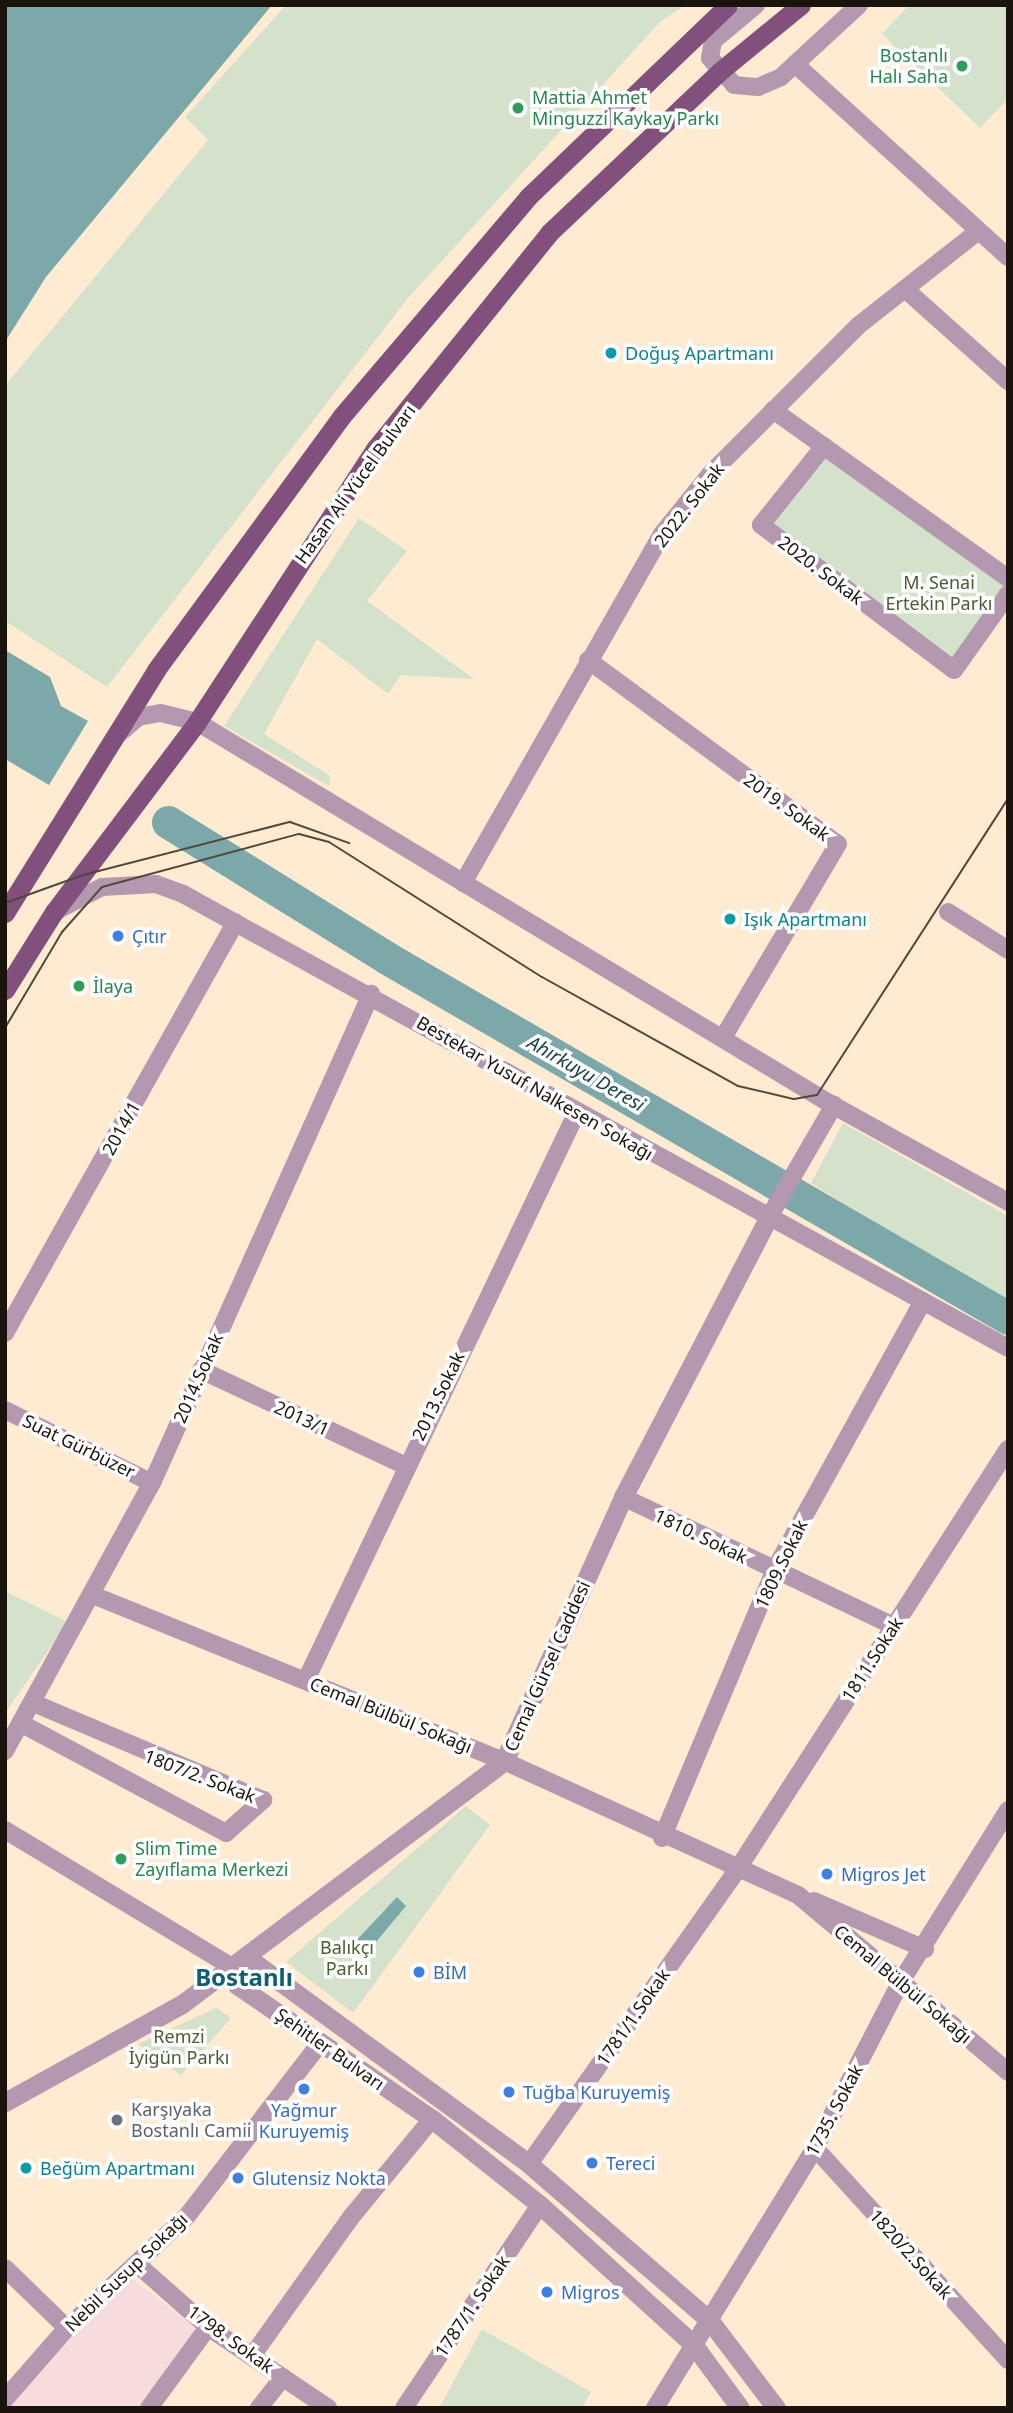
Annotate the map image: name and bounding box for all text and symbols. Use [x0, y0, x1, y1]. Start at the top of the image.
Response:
place label: Bostanlı Halı Saha [869, 45, 948, 88]
marker: Bostanlı Halı Saha [954, 58, 970, 74]
place label: Mattia Ahmet Minguzzi Kaykay Parkı [532, 87, 719, 130]
marker: Mattia Ahmet Minguzzi Kaykay Parkı [510, 100, 526, 116]
place label: Doğuş Apartmanı [625, 342, 774, 364]
marker: Doğuş Apartmanı [603, 345, 619, 361]
street label: Hasan Ali Yücel Bulvarı [290, 400, 420, 568]
street label: 2022. Sokak [649, 459, 729, 551]
street label: 2020. Sokak [774, 531, 868, 609]
park label: M. Senai Ertekin Parkı [886, 572, 992, 614]
street label: 2019. Sokak [740, 769, 834, 845]
place label: Işık Apartmanı [744, 908, 867, 930]
marker: Işık Apartmanı [722, 911, 738, 927]
place label: Çıtır [132, 925, 167, 947]
marker: Çıtır [110, 928, 126, 944]
place label: İlaya [93, 975, 133, 997]
marker: İlaya [71, 978, 87, 994]
street label: Bestekar Yusuf Nalkesen Sokağı [413, 1011, 657, 1165]
water label: Ahırkuyu Deresi [523, 1031, 649, 1117]
street label: 2014/1 [97, 1097, 145, 1159]
street label: 2014.Sokak [169, 1330, 227, 1426]
street label: 2013.Sokak [407, 1348, 469, 1444]
street label: 2013/1 [271, 1396, 333, 1440]
street label: Suat Gürbüzer [19, 1410, 139, 1482]
street label: 1810. Sokak [651, 1504, 751, 1568]
street label: 1809.Sokak [750, 1516, 812, 1612]
street label: Cemal Gürsel Caddesi [500, 1577, 594, 1755]
street label: 1811.Sokak [837, 1613, 907, 1705]
street label: Cemal Bülbül Sokağı [307, 1673, 475, 1757]
street label: 1807/2. Sokak [141, 1745, 259, 1807]
place label: Slim Time Zayıflama Merkezi [135, 1838, 288, 1881]
marker: Slim Time Zayıflama Merkezi [113, 1851, 129, 1867]
place label: Migros Jet [841, 1863, 926, 1885]
marker: Migros Jet [819, 1866, 835, 1882]
street label: Cemal Bülbül Sokağı [830, 1920, 976, 2048]
park label: Balıkçı Parkı [320, 1937, 374, 1980]
place label: BİM [433, 1961, 467, 1983]
district label: Bostanlı [195, 1963, 293, 1991]
marker: BİM [411, 1964, 427, 1980]
street label: 1781/1.Sokak [592, 1964, 674, 2070]
street label: Şehitler Bulvarı [271, 2003, 389, 2095]
park label: Remzi İyigün Parkı [129, 2026, 229, 2068]
street label: 1735. Sokak [801, 2060, 867, 2160]
marker: Yağmur Kuruyemiş [296, 2081, 312, 2097]
place label: Tuğba Kuruyemiş [523, 2081, 670, 2103]
marker: Tuğba Kuruyemiş [501, 2084, 517, 2100]
place label: Karşıyaka Bostanlı Camii [131, 2099, 251, 2142]
place label: Yağmur Kuruyemiş [259, 2100, 349, 2142]
marker: Karşıyaka Bostanlı Camii [109, 2112, 125, 2128]
place label: Tereci [606, 2152, 655, 2174]
marker: Tereci [584, 2155, 600, 2171]
place label: Beğüm Apartmanı [40, 2157, 195, 2179]
marker: Beğüm Apartmanı [18, 2160, 34, 2176]
place label: Glutensiz Nokta [252, 2167, 386, 2189]
marker: Glutensiz Nokta [230, 2170, 246, 2186]
street label: 1820/2.Sokak [865, 2205, 957, 2303]
street label: Nebil Susup Sokağı [60, 2208, 192, 2336]
street label: 1787/1. Sokak [430, 2251, 514, 2361]
place label: Migros [561, 2281, 620, 2303]
marker: Migros [539, 2284, 555, 2300]
street label: 1798. Sokak [184, 2301, 278, 2377]

